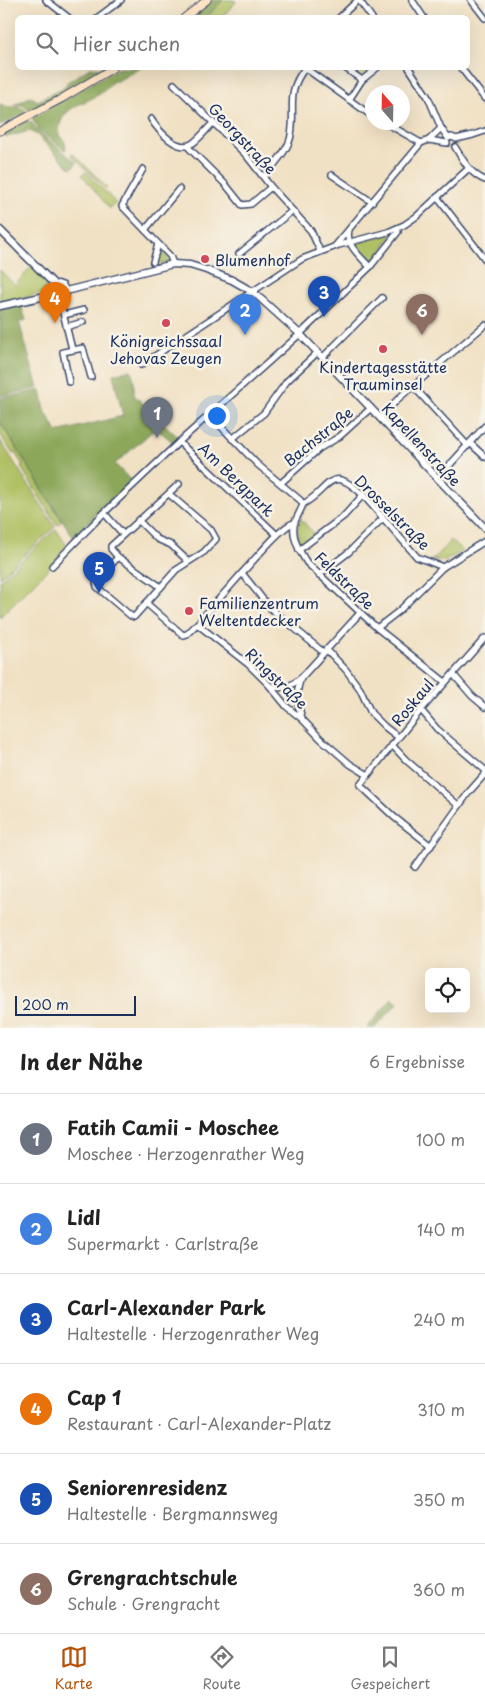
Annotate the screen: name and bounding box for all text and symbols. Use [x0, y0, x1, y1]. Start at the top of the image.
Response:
search box [15, 15, 470, 70]
icon: search [33, 29, 61, 57]
text: Hier suchen [73, 29, 180, 57]
north arrow [365, 85, 410, 130]
street label: Georgstraße [204, 97, 282, 179]
place label: Blumenhof [215, 248, 291, 271]
marker: Blumenhof [199, 253, 211, 265]
pin: 3 [308, 276, 340, 317]
pin: 4 [39, 282, 71, 323]
pin: 2 [229, 294, 261, 335]
pin: 6 [406, 294, 438, 335]
marker: Königreichssaal Jehovas Zeugen [160, 317, 172, 329]
place label: Königreichssaal Jehovas Zeugen [110, 329, 222, 369]
marker: Kindertagesstätte Trauminsel [377, 343, 389, 355]
place label: Kindertagesstätte Trauminsel [319, 355, 447, 395]
pin: 1 [141, 397, 173, 438]
street label: Kapellenstraße [377, 397, 467, 491]
street label: Bachstraße [278, 401, 358, 471]
your location [204, 403, 230, 429]
street label: Am Bergpark [194, 437, 280, 521]
street label: Drosselstraße [350, 469, 436, 555]
street label: Feldstraße [310, 546, 380, 614]
pin: 5 [83, 552, 115, 593]
place label: Familienzentrum Weltentdecker [199, 591, 319, 631]
marker: Familienzentrum Weltentdecker [183, 605, 195, 617]
street label: Ringstraße [240, 642, 314, 714]
street label: Roskaul [385, 673, 439, 731]
map controls [425, 968, 470, 1013]
button: locate [425, 968, 470, 1013]
scale bar [15, 993, 136, 1016]
text: 200 m [22, 994, 69, 1015]
text: In der Nähe [20, 1045, 142, 1077]
text: 6 Ergebnisse [369, 1049, 465, 1073]
text: Fatih Camii - Moschee [67, 1113, 279, 1141]
text: 1 [32, 1127, 40, 1151]
text: 100 m [416, 1127, 465, 1151]
text: Moschee · Herzogenrather Weg [67, 1141, 304, 1165]
text: Lidl [67, 1203, 101, 1231]
text: 2 [30, 1217, 42, 1241]
text: 140 m [417, 1217, 465, 1241]
text: Supermarkt · Carlstraße [67, 1231, 258, 1255]
text: Carl-Alexander Park [67, 1293, 266, 1321]
text: 3 [31, 1307, 41, 1331]
text: 240 m [413, 1307, 465, 1331]
text: Haltestelle · Herzogenrather Weg [67, 1321, 319, 1345]
text: Cap 1 [67, 1383, 121, 1411]
text: 4 [31, 1397, 41, 1421]
text: 310 m [417, 1397, 465, 1421]
text: Restaurant · Carl-Alexander-Platz [67, 1411, 331, 1435]
text: Seniorenresidenz [67, 1473, 227, 1501]
text: 5 [31, 1487, 41, 1511]
text: 350 m [413, 1487, 465, 1511]
text: Haltestelle · Bergmannsweg [67, 1501, 279, 1525]
text: Grengrachtschule [67, 1563, 237, 1591]
text: 6 [30, 1577, 42, 1601]
text: 360 m [413, 1577, 465, 1601]
text: Schule · Grengracht [67, 1591, 220, 1615]
tab: Karte [55, 1643, 93, 1694]
tab: Route [202, 1643, 241, 1694]
tab: Gespeichert [351, 1643, 430, 1694]

